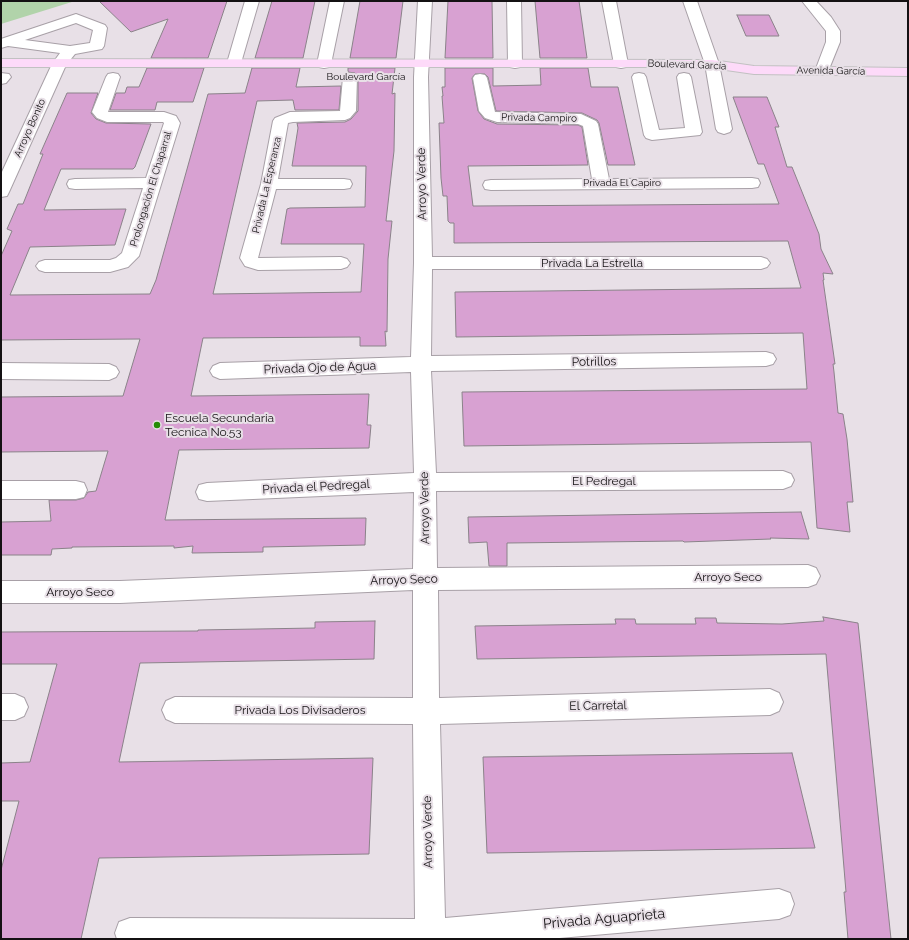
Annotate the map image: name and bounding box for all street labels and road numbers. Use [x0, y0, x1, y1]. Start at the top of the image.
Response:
street label: Boulevard García [647, 58, 727, 72]
street label: Avenida García [797, 64, 865, 78]
street label: Boulevard García [327, 71, 405, 83]
street label: Arroyo Bonito [12, 97, 48, 159]
street label: Privada Campiro [501, 111, 577, 125]
street label: Prolongación El Chaparral [128, 130, 174, 248]
street label: Privada La Esperanza [250, 136, 284, 234]
street label: Arroyo Verde [414, 148, 430, 220]
street label: Privada El Capiro [583, 177, 661, 189]
street label: Privada La Estrella [541, 256, 643, 270]
street label: Potrillos [572, 354, 616, 370]
street label: Privada Ojo de Agua [263, 359, 377, 377]
street label: Arroyo Verde [417, 472, 433, 544]
street label: El Pedregal [572, 474, 636, 488]
street label: Privada el Pedregal [262, 477, 370, 497]
street label: Arroyo Seco [694, 570, 762, 584]
street label: Arroyo Seco [370, 572, 438, 588]
street label: Arroyo Seco [46, 585, 114, 599]
street label: El Carretal [569, 698, 627, 714]
street label: Privada Los Divisaderos [234, 703, 366, 717]
street label: Arroyo Verde [420, 796, 436, 868]
street label: Privada Aguaprieta [542, 905, 666, 933]

